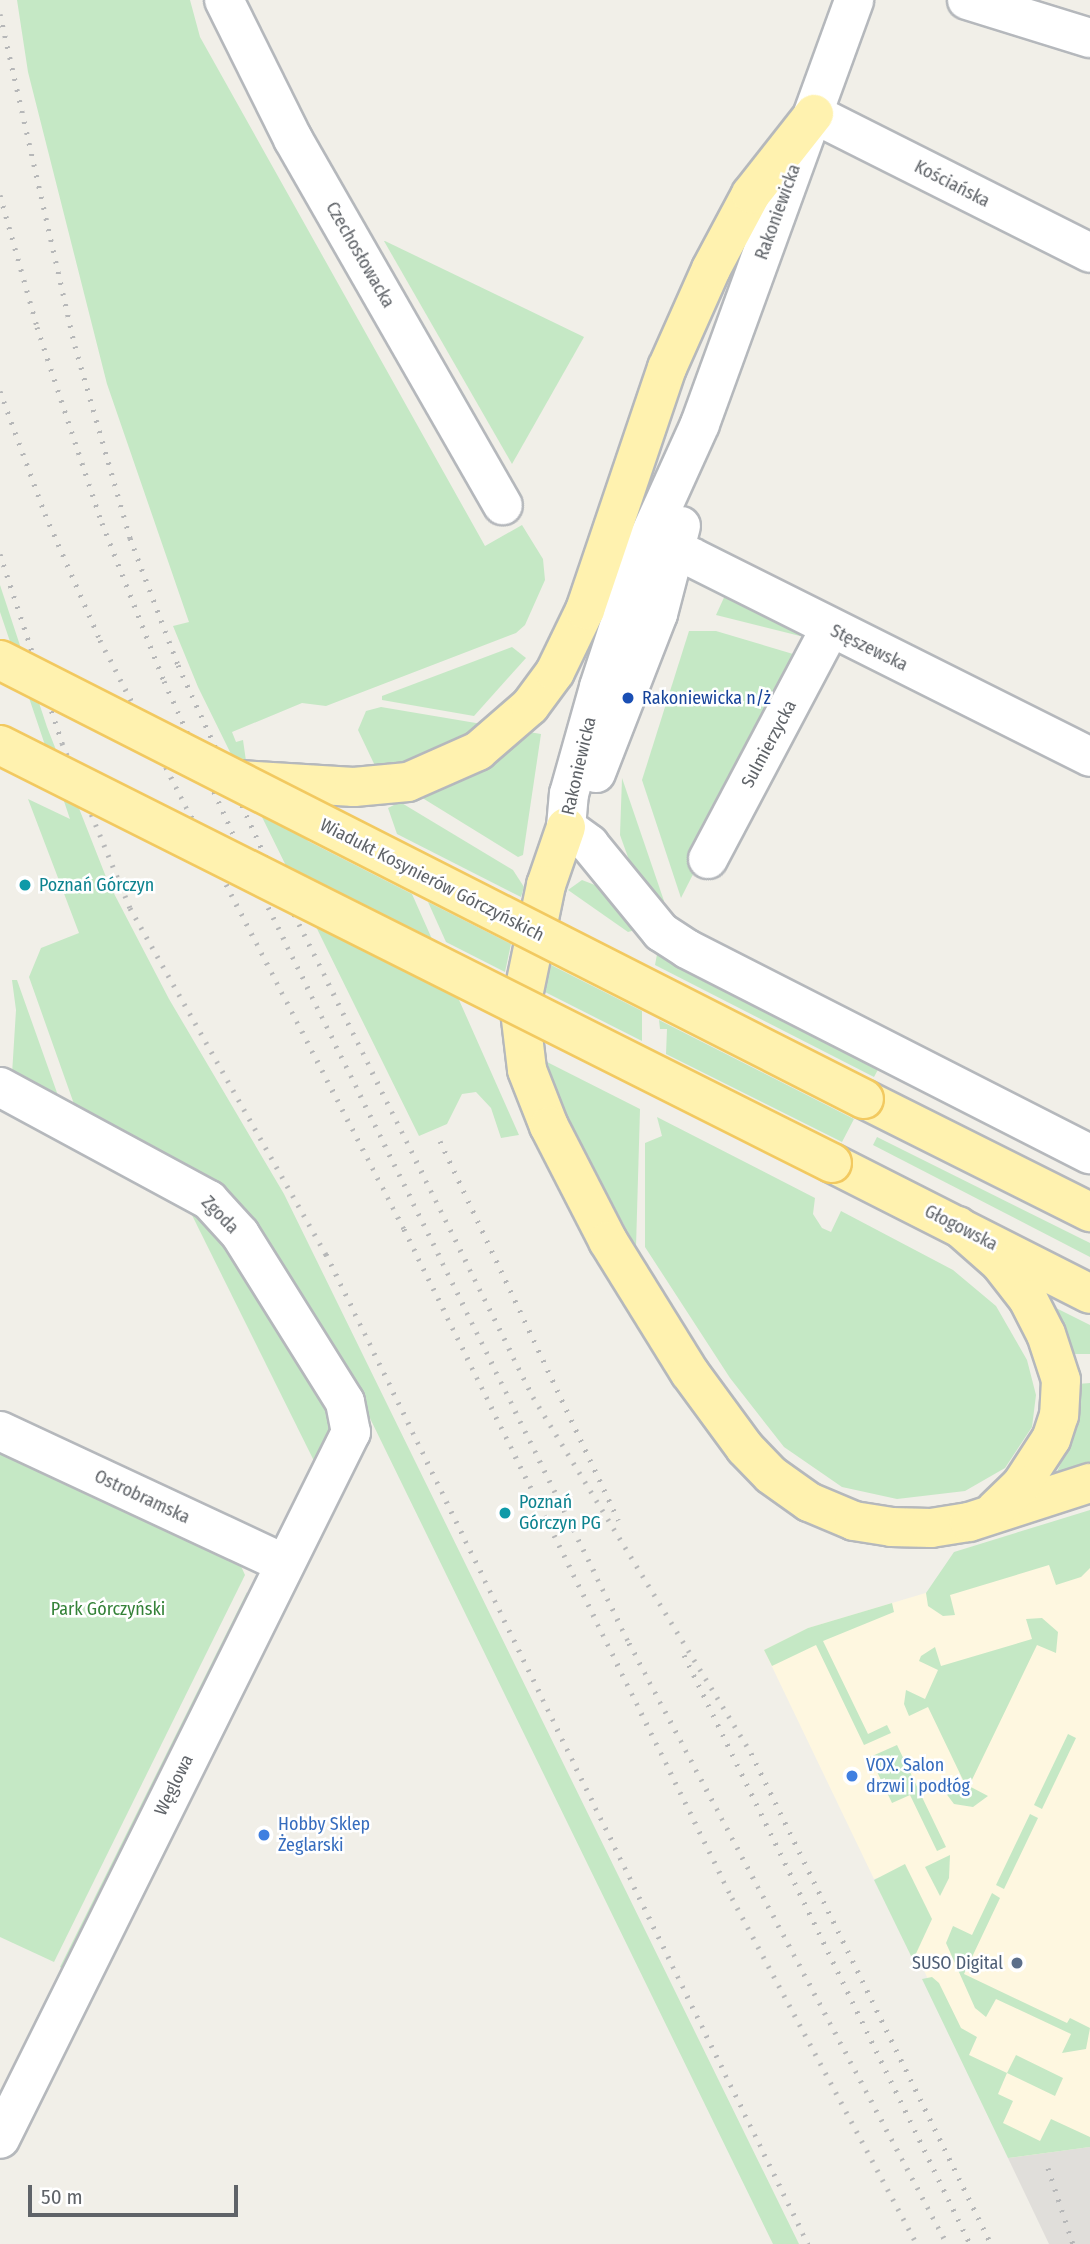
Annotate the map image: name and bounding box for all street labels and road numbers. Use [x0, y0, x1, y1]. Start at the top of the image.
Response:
street label: Kościańska [911, 156, 993, 212]
street label: Rakoniewicka [751, 161, 805, 263]
street label: Czechosłowacka [321, 198, 399, 312]
street label: Stęszewska [827, 620, 911, 676]
street label: Sulmierzycka [737, 696, 801, 792]
street label: Rakoniewicka [557, 715, 601, 817]
street label: Wiadukt Kosynierów Górczyńskich [316, 814, 548, 946]
street label: Zgoda [197, 1192, 243, 1238]
street label: Głogowska [921, 1200, 1001, 1256]
street label: Ostrobramska [91, 1466, 193, 1528]
street label: Węglowa [150, 1751, 198, 1819]

